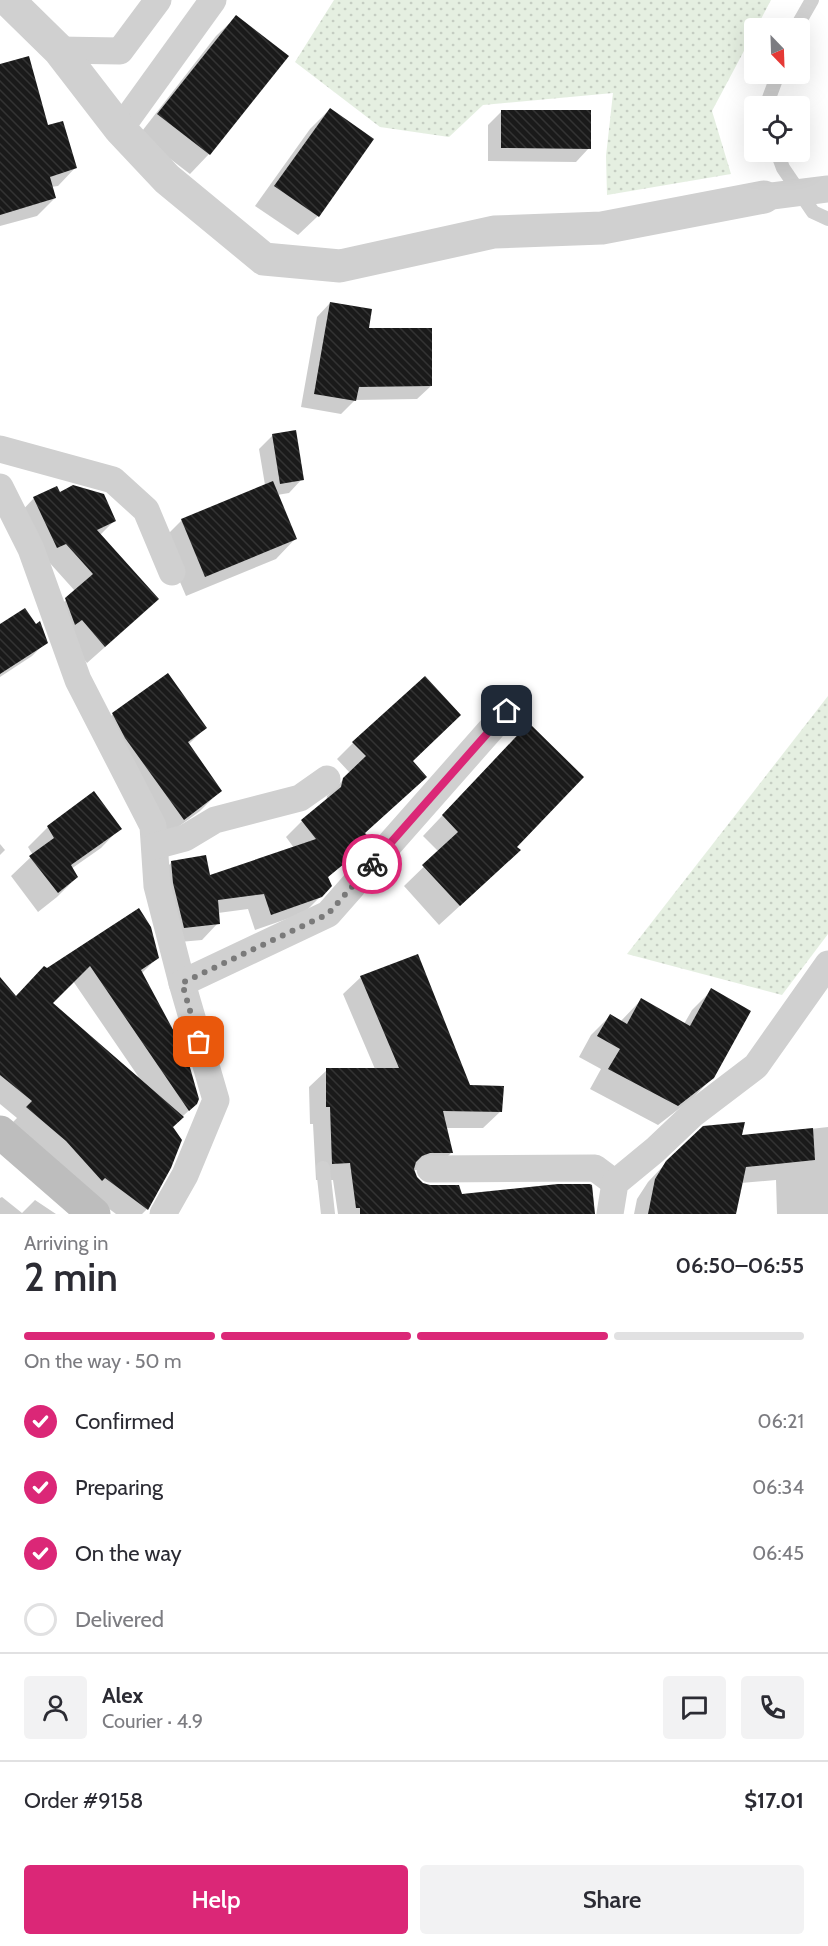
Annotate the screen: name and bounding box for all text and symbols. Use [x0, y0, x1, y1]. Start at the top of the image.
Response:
north arrow [744, 18, 810, 84]
map controls [744, 18, 810, 162]
button: locate [744, 96, 810, 162]
pin [481, 685, 532, 736]
icon: home [490, 694, 523, 727]
courier [342, 834, 402, 894]
icon: bike [356, 848, 389, 881]
pin [173, 1016, 224, 1067]
icon: bag [182, 1025, 215, 1058]
text: Arriving in [24, 1231, 108, 1255]
text: 06:50–06:55 [676, 1252, 804, 1279]
text: 2 min [24, 1253, 118, 1301]
text: On the way · 50 m [24, 1349, 182, 1373]
icon: check [24, 1405, 57, 1438]
text: Confirmed [75, 1408, 174, 1435]
text: 06:21 [758, 1409, 804, 1433]
icon: check [24, 1471, 57, 1504]
text: Preparing [75, 1474, 163, 1501]
text: 06:34 [752, 1475, 804, 1499]
icon: check [24, 1537, 57, 1570]
text: On the way [75, 1540, 182, 1567]
text: 06:45 [752, 1541, 804, 1565]
text: Delivered [75, 1606, 164, 1633]
button: person [24, 1676, 87, 1739]
button: chat [663, 1676, 726, 1739]
button: phone [741, 1676, 804, 1739]
text: Alex [102, 1682, 143, 1709]
text: Courier · 4.9 [102, 1709, 203, 1733]
text: Order #9158 [24, 1787, 143, 1814]
text: $17.01 [744, 1787, 804, 1814]
button: Help [24, 1865, 408, 1934]
button: Share [420, 1865, 804, 1934]

